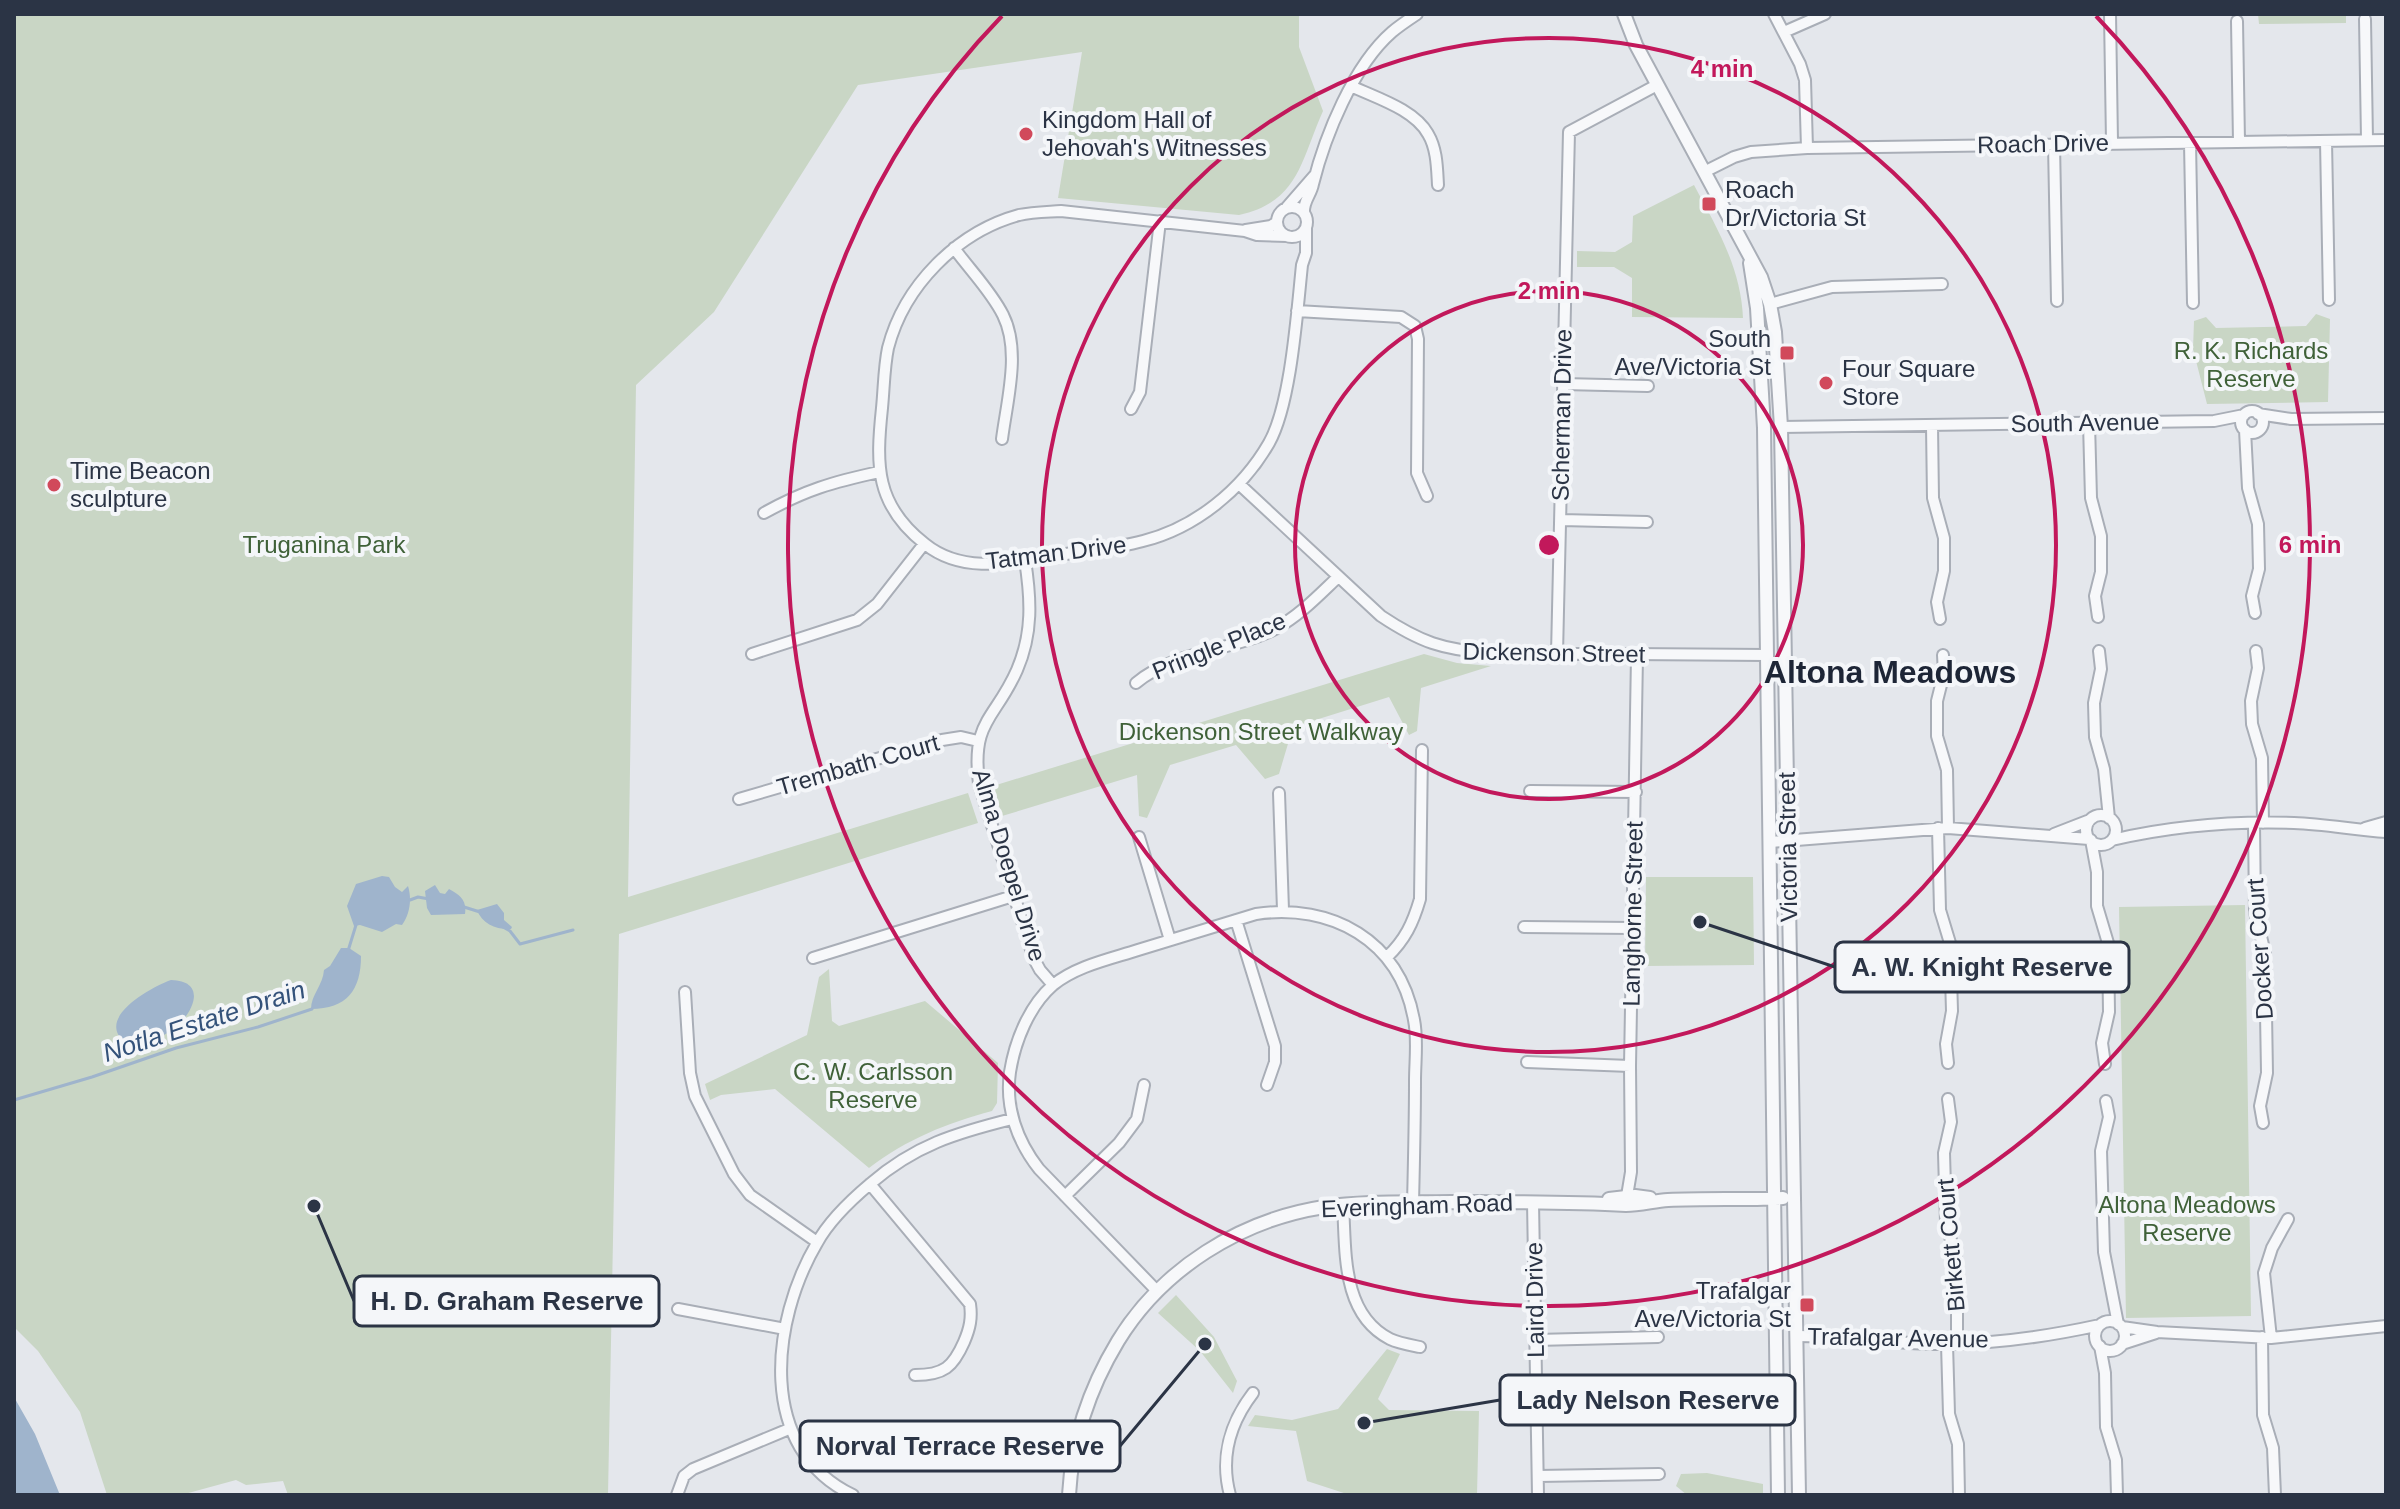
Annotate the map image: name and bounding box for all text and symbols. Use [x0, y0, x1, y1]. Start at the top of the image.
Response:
text: 4 min [1691, 55, 1753, 82]
place label: Kingdom Hall of Jehovah's Witnesses [1042, 106, 1267, 161]
marker: Kingdom Hall of Jehovah's Witnesses [1017, 125, 1035, 143]
street label: Roach Drive [1977, 129, 2109, 158]
place label: Roach Dr/Victoria St [1725, 176, 1866, 231]
marker: Roach Dr/Victoria St [1700, 195, 1718, 213]
text: 2 min [1518, 277, 1580, 304]
place label: South Ave/Victoria St [1614, 325, 1771, 380]
street label: Scherman Drive [1547, 329, 1576, 501]
park label: R. K. Richards Reserve [2174, 337, 2328, 392]
marker: South Ave/Victoria St [1778, 344, 1796, 362]
place label: Four Square Store [1842, 355, 1975, 410]
marker: Four Square Store [1817, 374, 1835, 392]
street label: South Avenue [2010, 408, 2160, 437]
place label: Time Beacon sculpture [70, 457, 211, 512]
marker: Time Beacon sculpture [45, 476, 63, 494]
street label: Tatman Drive [984, 530, 1128, 575]
park label: Truganina Park [242, 531, 407, 558]
centre of rings [1535, 531, 1563, 559]
text: 6 min [2279, 531, 2341, 558]
street label: Pringle Place [1148, 607, 1289, 685]
street label: Dickenson Street [1462, 637, 1646, 668]
district label: Altona Meadows [1764, 654, 2016, 690]
park label: Dickenson Street Walkway [1119, 718, 1403, 745]
street label: Trembath Court [774, 728, 942, 801]
street label: Alma Doepel Drive [967, 765, 1052, 964]
street label: Victoria Street [1773, 771, 1802, 922]
street label: Langhorne Street [1617, 821, 1648, 1007]
street label: Docker Court [2241, 877, 2278, 1020]
callout: A. W. Knight Reserve [1835, 942, 2129, 992]
text: A. W. Knight Reserve [1851, 952, 2113, 982]
water label: Notla Estate Drain [99, 974, 309, 1068]
park label: C. W. Carlsson Reserve [793, 1058, 953, 1113]
street label: Birkett Court [1931, 1177, 1970, 1313]
street label: Everingham Road [1321, 1189, 1513, 1222]
park label: Altona Meadows Reserve [2098, 1191, 2276, 1246]
street label: Laird Drive [1520, 1242, 1549, 1358]
callout: H. D. Graham Reserve [354, 1276, 659, 1326]
place label: Trafalgar Ave/Victoria St [1634, 1277, 1791, 1332]
text: H. D. Graham Reserve [370, 1286, 644, 1316]
marker: Trafalgar Ave/Victoria St [1798, 1296, 1816, 1314]
street label: Trafalgar Avenue [1807, 1322, 1989, 1353]
callout: Lady Nelson Reserve [1500, 1375, 1795, 1425]
text: Lady Nelson Reserve [1516, 1385, 1780, 1415]
callout: Norval Terrace Reserve [800, 1421, 1120, 1471]
text: Norval Terrace Reserve [816, 1431, 1104, 1461]

